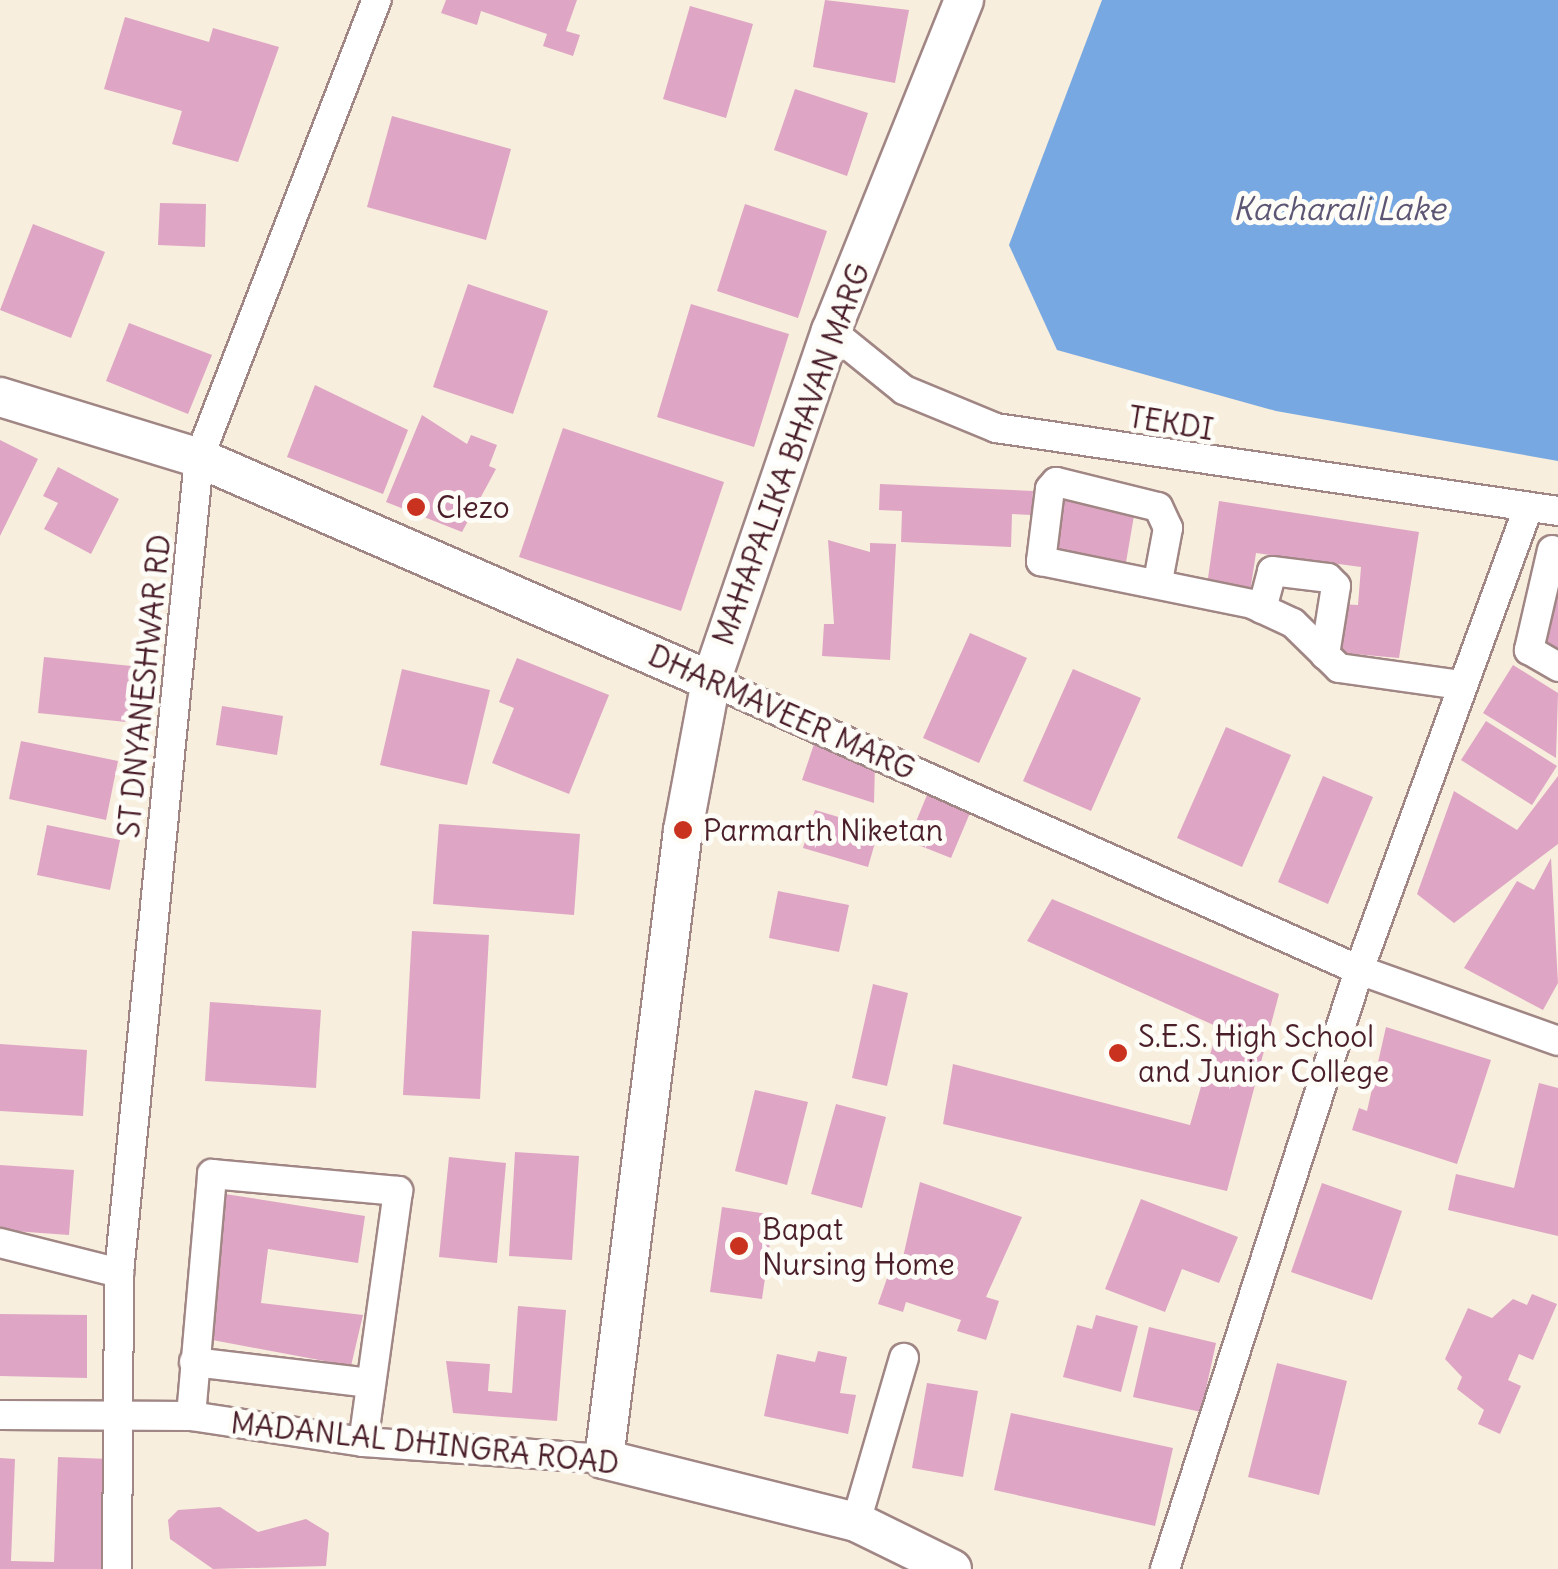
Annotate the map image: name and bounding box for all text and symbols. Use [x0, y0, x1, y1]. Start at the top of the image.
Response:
water label: Kacharali Lake [1233, 190, 1445, 228]
street label: MAHAPALIKA BHAVAN MARG [705, 258, 877, 650]
street label: TEKDI [1126, 399, 1216, 447]
place label: Clezo [436, 489, 510, 525]
marker: Clezo [405, 496, 427, 518]
street label: ST DNYANESHWAR RD [110, 532, 178, 840]
street label: DHARMAVEER MARG [643, 637, 921, 787]
place label: Parmarth Niketan [703, 812, 943, 848]
marker: Parmarth Niketan [672, 819, 694, 841]
place label: S.E.S. High School and Junior College [1138, 1018, 1389, 1088]
marker: S.E.S. High School and Junior College [1107, 1042, 1129, 1064]
place label: Bapat Nursing Home [762, 1211, 955, 1282]
marker: Bapat Nursing Home [726, 1233, 752, 1259]
street label: MADANLAL DHINGRA ROAD [229, 1405, 621, 1481]

